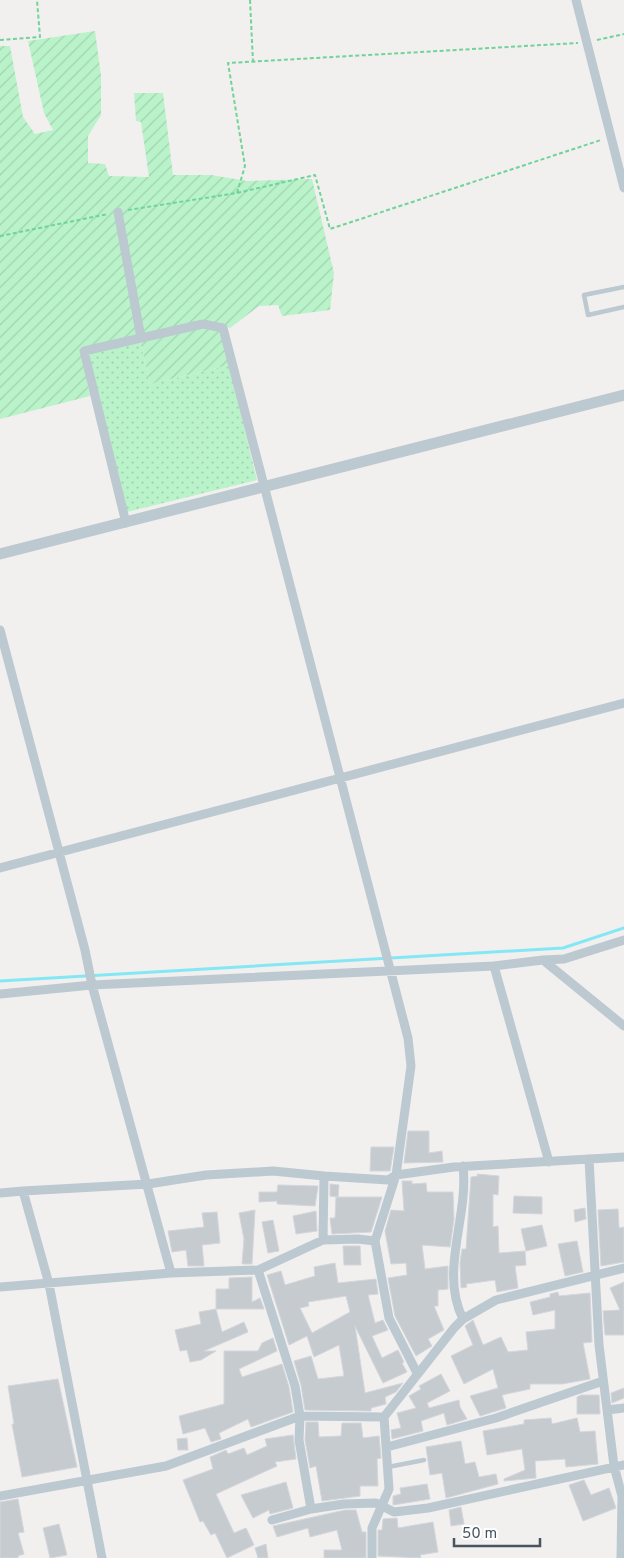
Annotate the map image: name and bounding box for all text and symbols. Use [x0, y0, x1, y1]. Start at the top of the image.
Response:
scale bar [454, 1516, 540, 1548]
text: 50 m [462, 1525, 497, 1544]

